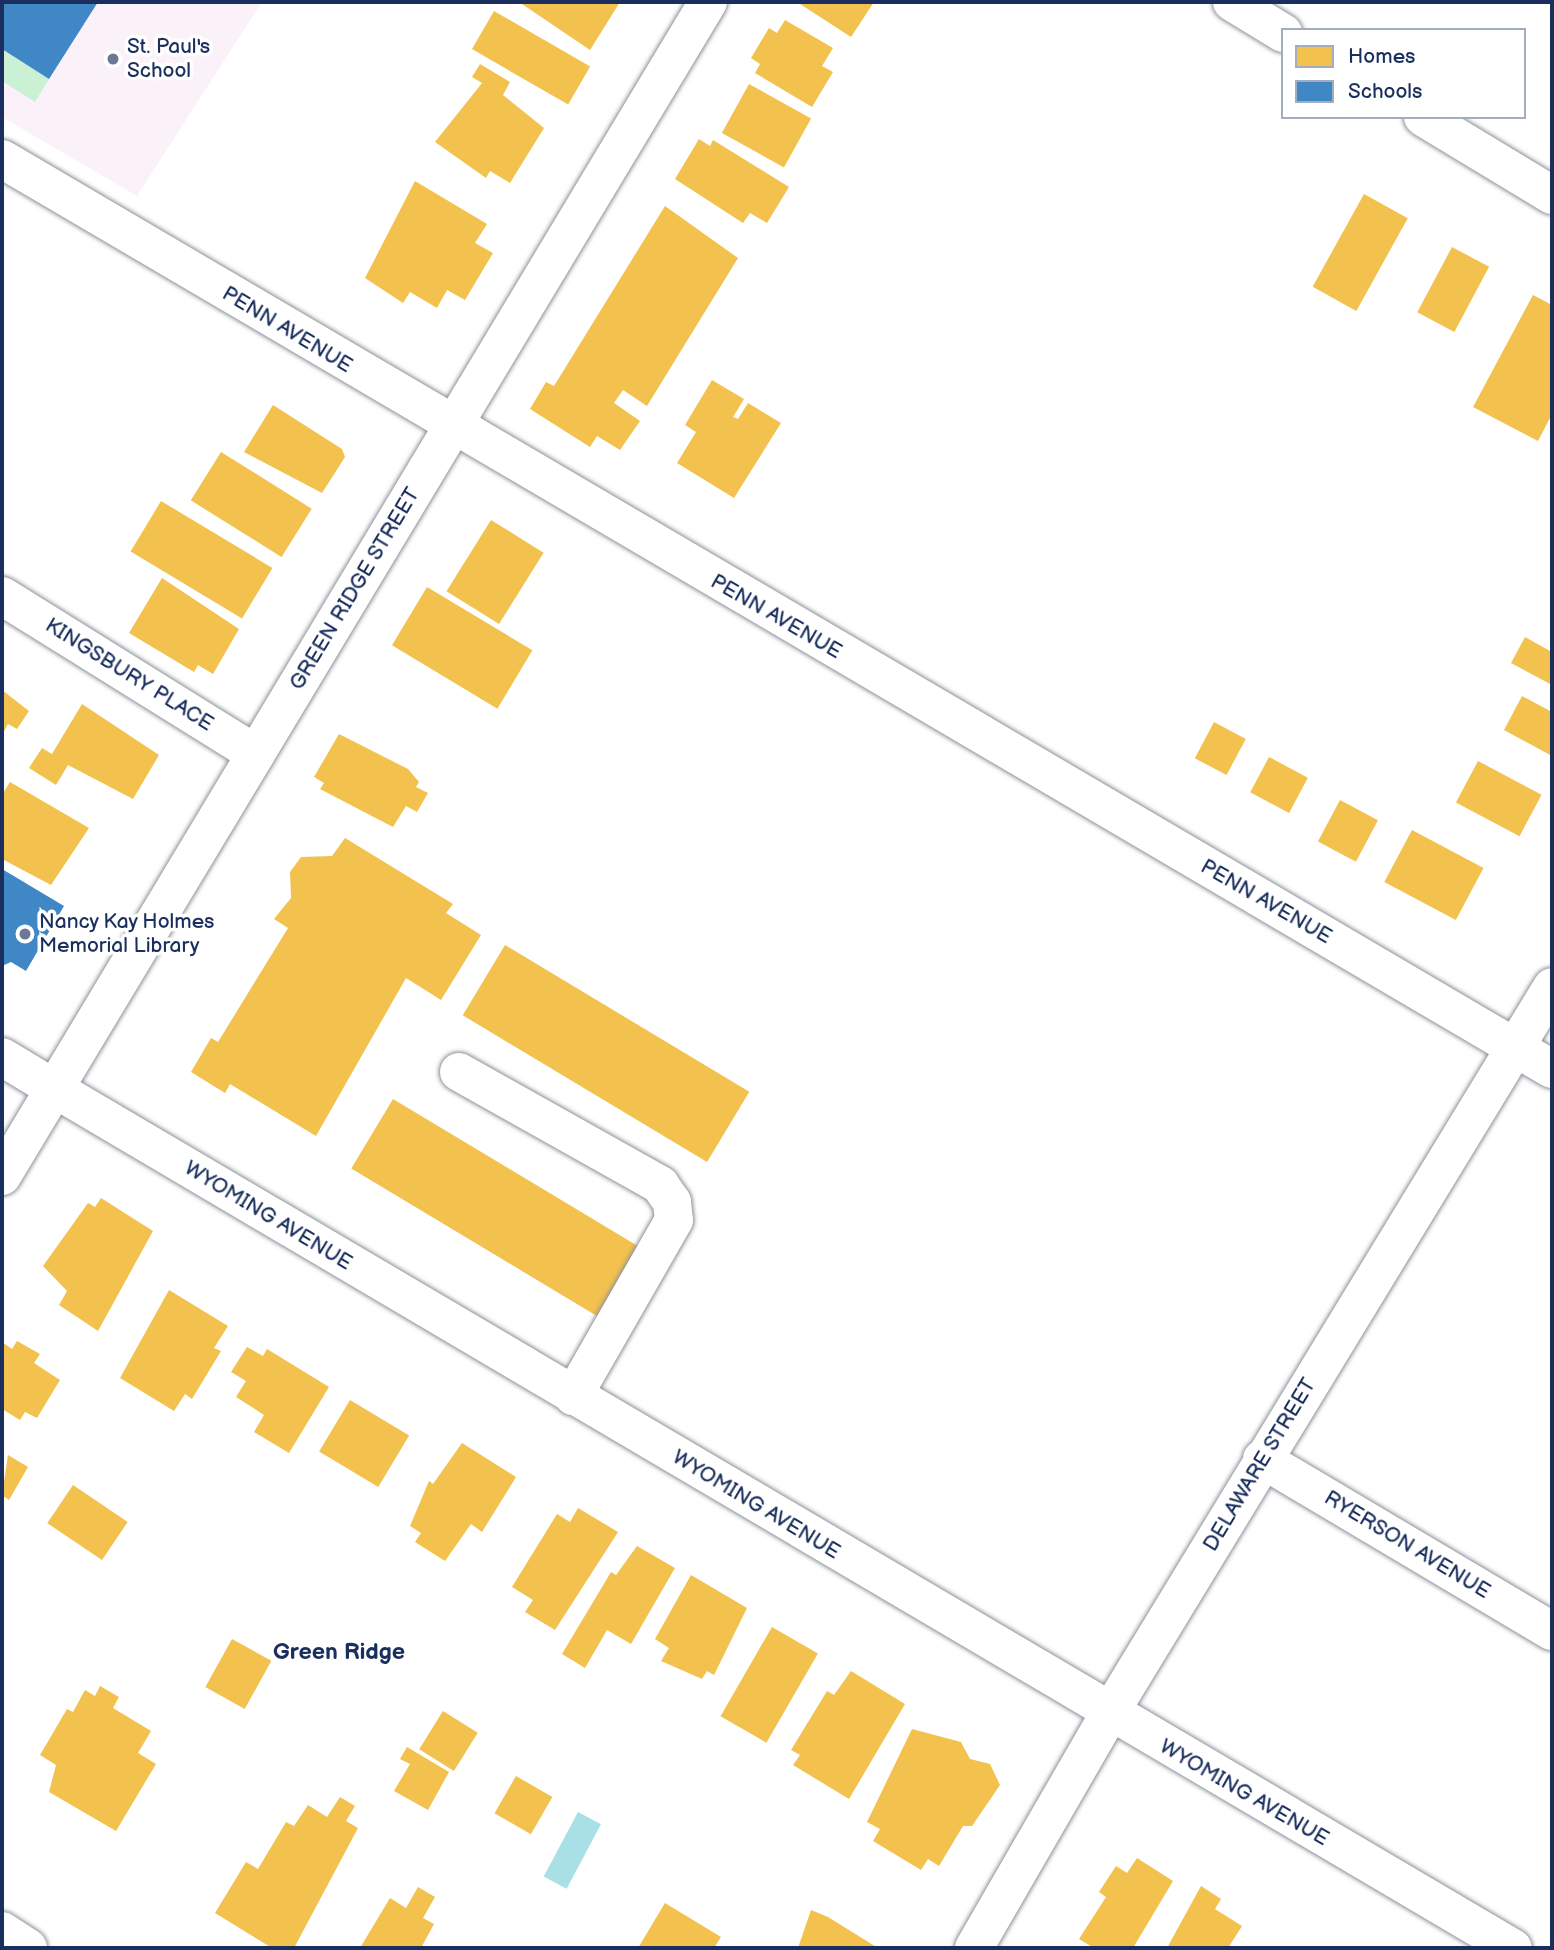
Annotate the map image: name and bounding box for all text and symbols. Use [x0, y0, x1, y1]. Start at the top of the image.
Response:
legend [1281, 28, 1526, 119]
place label: St. Paul's School [127, 34, 210, 84]
text: Homes [1348, 44, 1416, 69]
marker: St. Paul's School [105, 51, 121, 67]
text: Schools [1348, 79, 1422, 104]
street label: PENN AVENUE [217, 281, 357, 379]
street label: GREEN RIDGE STREET [285, 483, 425, 695]
street label: PENN AVENUE [706, 569, 846, 665]
street label: KINGSBURY PLACE [40, 613, 218, 737]
street label: PENN AVENUE [1196, 854, 1336, 950]
place label: Nancy Kay Holmes Memorial Library [39, 909, 217, 959]
marker: Nancy Kay Holmes Memorial Library [17, 926, 33, 942]
street label: WYOMING AVENUE [180, 1156, 356, 1276]
street label: DELAWARE STREET [1198, 1374, 1322, 1556]
street label: WYOMING AVENUE [668, 1445, 844, 1565]
street label: RYERSON AVENUE [1320, 1486, 1494, 1604]
district label: Green Ridge [273, 1638, 405, 1666]
street label: WYOMING AVENUE [1155, 1734, 1333, 1852]

